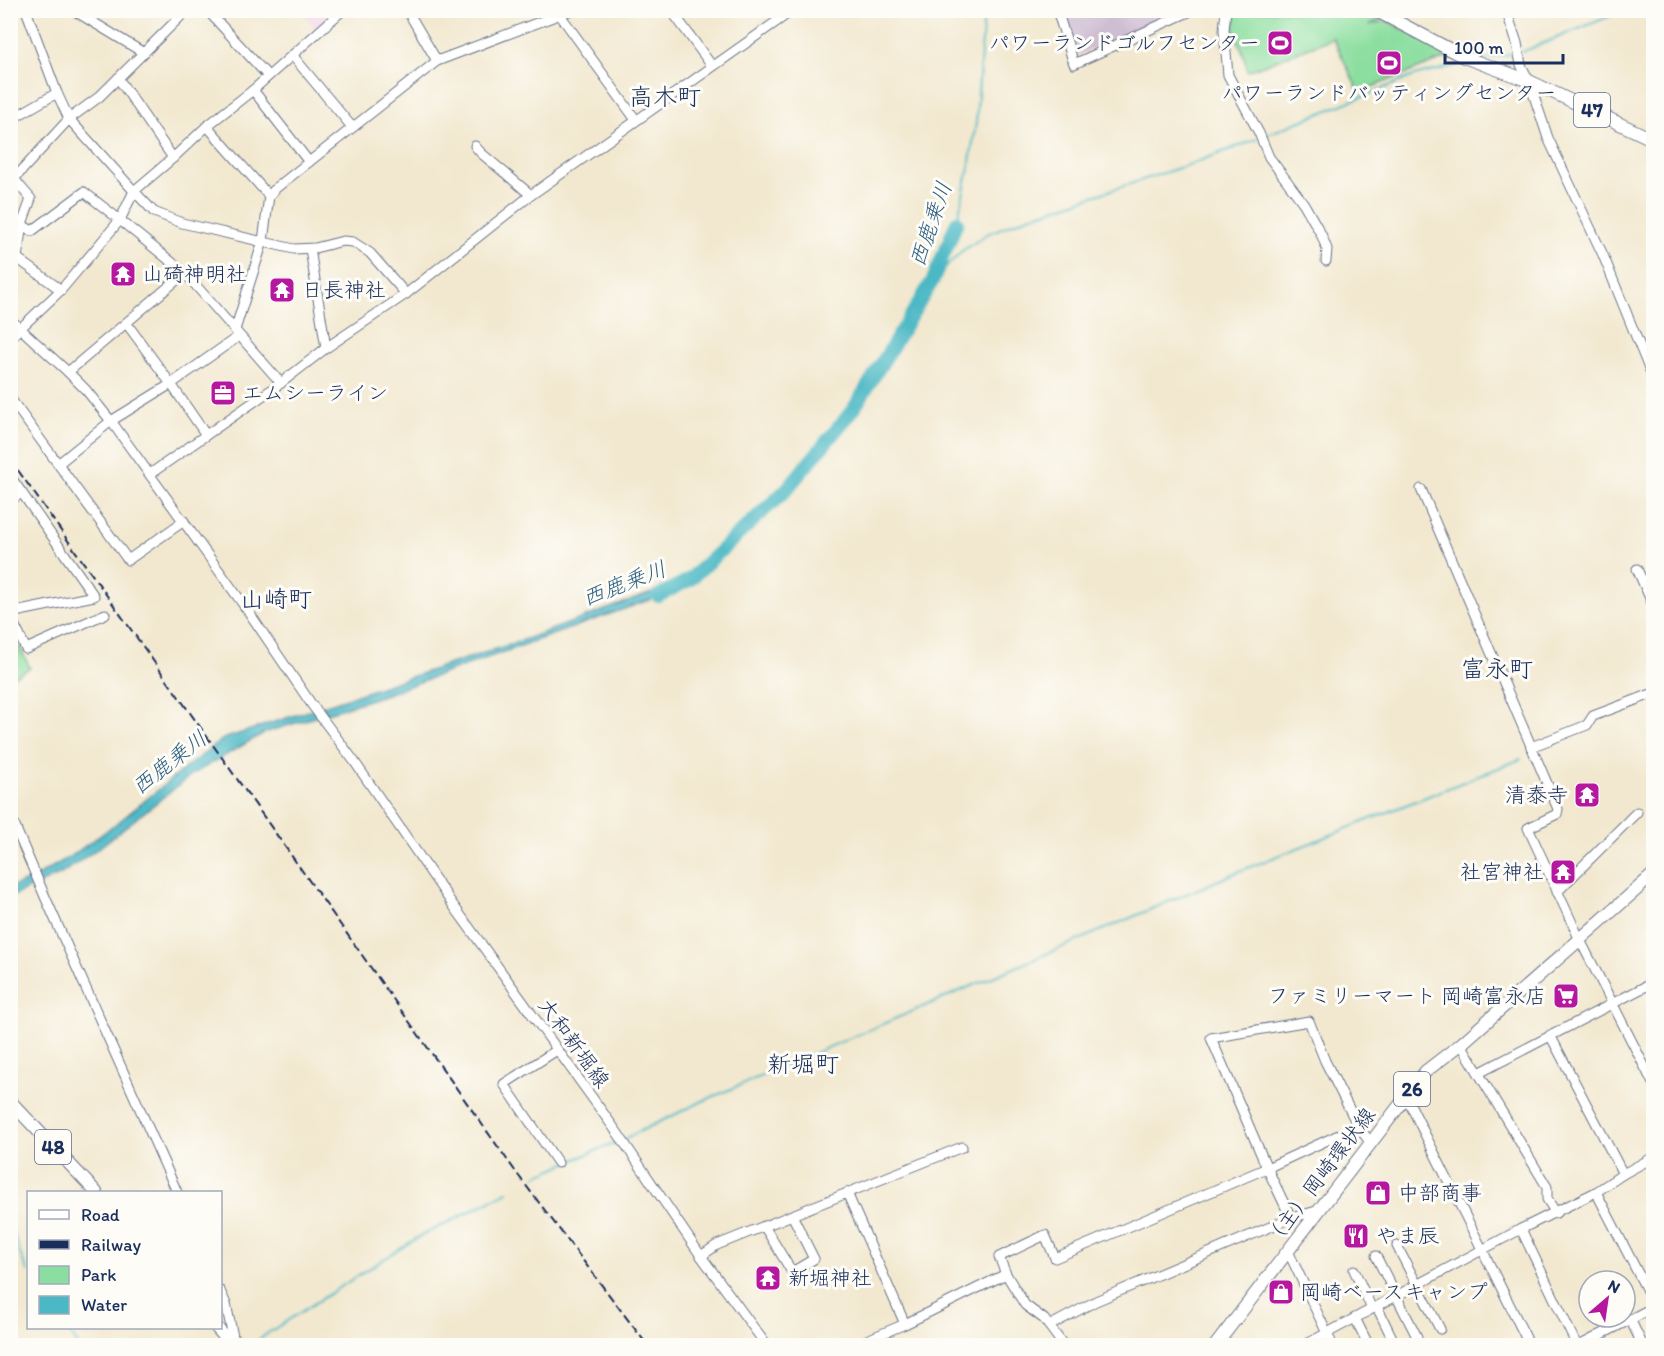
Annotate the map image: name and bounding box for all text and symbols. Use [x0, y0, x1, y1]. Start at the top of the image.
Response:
scale bar [1445, 27, 1564, 65]
sports icon: パワーランドゴルフセンター [1265, 28, 1295, 58]
place label: パワーランドゴルフセンター [989, 30, 1260, 55]
text: 100 m [1454, 37, 1504, 59]
sports icon: パワーランドバッティングセンター [1374, 48, 1404, 78]
place label: パワーランドバッティングセンター [1221, 80, 1557, 105]
district label: 高木町 [629, 82, 701, 111]
road number: 47 [1574, 93, 1610, 127]
water label: 西鹿乗川 [903, 178, 958, 270]
temple icon: 山碕神明社 [108, 259, 138, 289]
place label: 山碕神明社 [142, 261, 247, 286]
temple icon: 日長神社 [267, 275, 297, 305]
place label: 日長神社 [302, 277, 386, 302]
office icon: エムシーライン [208, 378, 238, 408]
place label: エムシーライン [242, 380, 388, 405]
water label: 西鹿乗川 [578, 555, 670, 612]
district label: 山崎町 [240, 584, 312, 613]
district label: 富永町 [1461, 654, 1533, 683]
water label: 西鹿乗川 [126, 725, 212, 800]
temple icon: 清泰寺 [1572, 780, 1602, 810]
place label: 清泰寺 [1505, 782, 1568, 807]
temple icon: 社宮神社 [1548, 857, 1578, 887]
place label: 社宮神社 [1460, 859, 1544, 884]
supermarket icon: ファミリーマート 岡崎富永店 [1551, 981, 1581, 1011]
place label: ファミリーマート 岡崎富永店 [1268, 983, 1546, 1008]
street label: 大和新堀線 [533, 993, 615, 1093]
district label: 新堀町 [767, 1049, 839, 1078]
road number: 26 [1394, 1072, 1430, 1106]
street label: （主）岡崎環状線 [1259, 1102, 1380, 1251]
road number: 48 [35, 1130, 71, 1164]
shop icon: 中部商事 [1363, 1178, 1393, 1208]
place label: 中部商事 [1398, 1180, 1482, 1205]
legend [27, 1191, 222, 1329]
text: Road [81, 1204, 120, 1226]
restaurant icon: やま辰 [1341, 1221, 1371, 1251]
place label: やま辰 [1376, 1223, 1439, 1248]
text: Railway [81, 1234, 142, 1256]
temple icon: 新堀神社 [753, 1263, 783, 1293]
text: Park [81, 1264, 116, 1286]
place label: 新堀神社 [788, 1265, 872, 1290]
north arrow [1577, 1269, 1637, 1329]
text: N [1605, 1275, 1623, 1297]
shop icon: 岡崎ベースキャンプ [1266, 1277, 1296, 1307]
place label: 岡崎ベースキャンプ [1300, 1279, 1488, 1304]
text: Water [81, 1294, 127, 1316]

